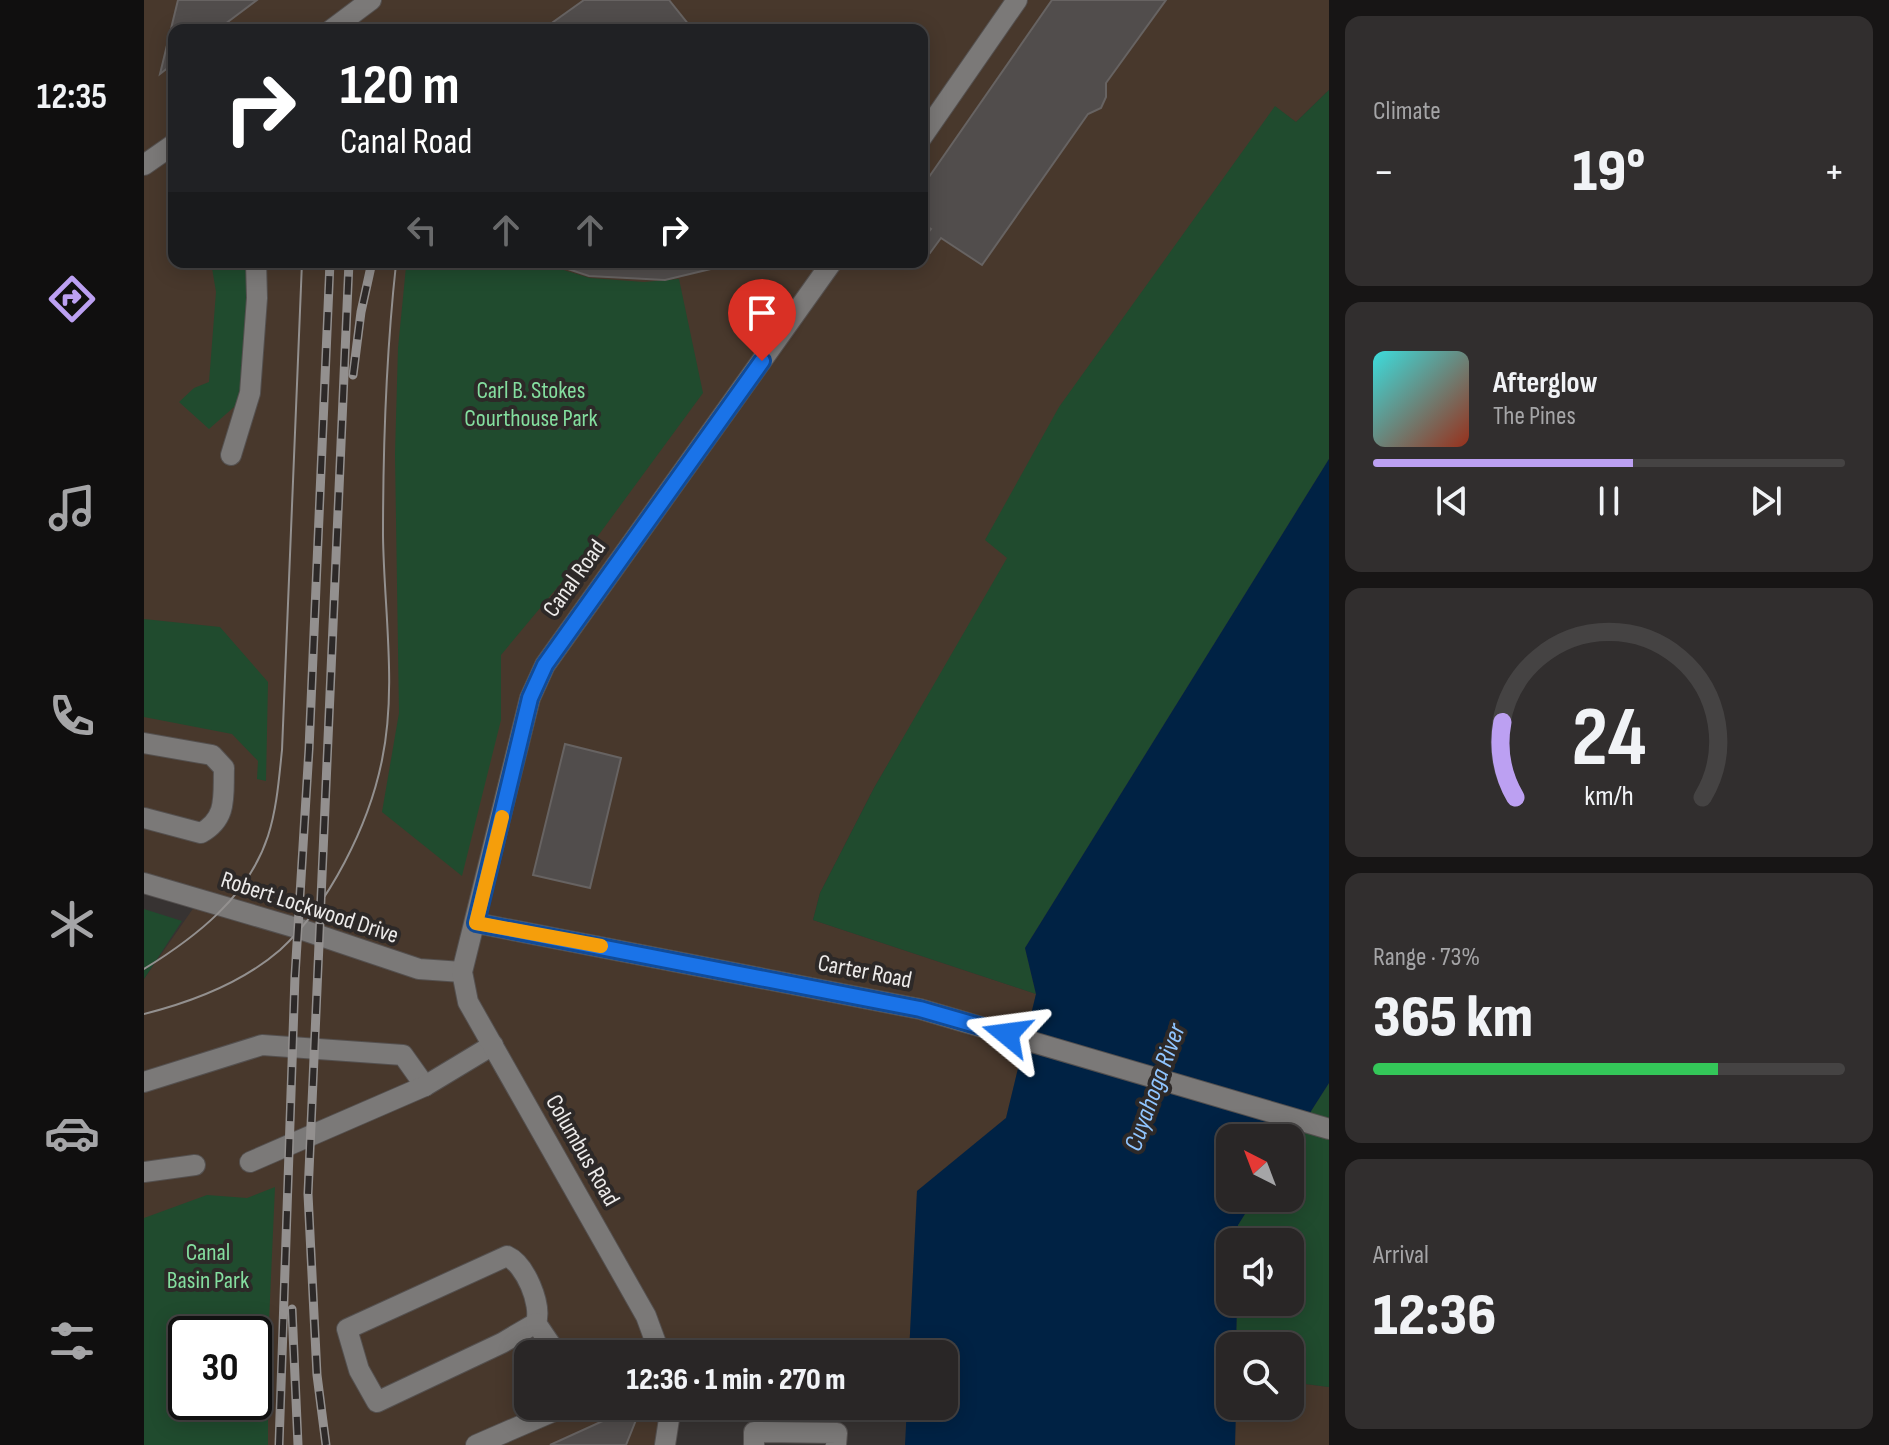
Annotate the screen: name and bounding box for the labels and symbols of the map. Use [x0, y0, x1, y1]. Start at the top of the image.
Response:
pin [728, 279, 796, 361]
park label: Carl B. Stokes Courthouse Park [464, 376, 598, 433]
street label: Canal Road [537, 534, 612, 623]
street label: Robert Lockwood Drive [217, 865, 402, 950]
street label: Carter Road [815, 948, 914, 995]
position arrow [965, 992, 1049, 1076]
water label: Cuyahoga River [1118, 1018, 1193, 1155]
street label: Columbus Road [539, 1089, 626, 1211]
north arrow [1216, 1124, 1304, 1212]
park label: Canal Basin Park [167, 1238, 249, 1295]
speed limit sign: 30 [168, 1316, 272, 1420]

